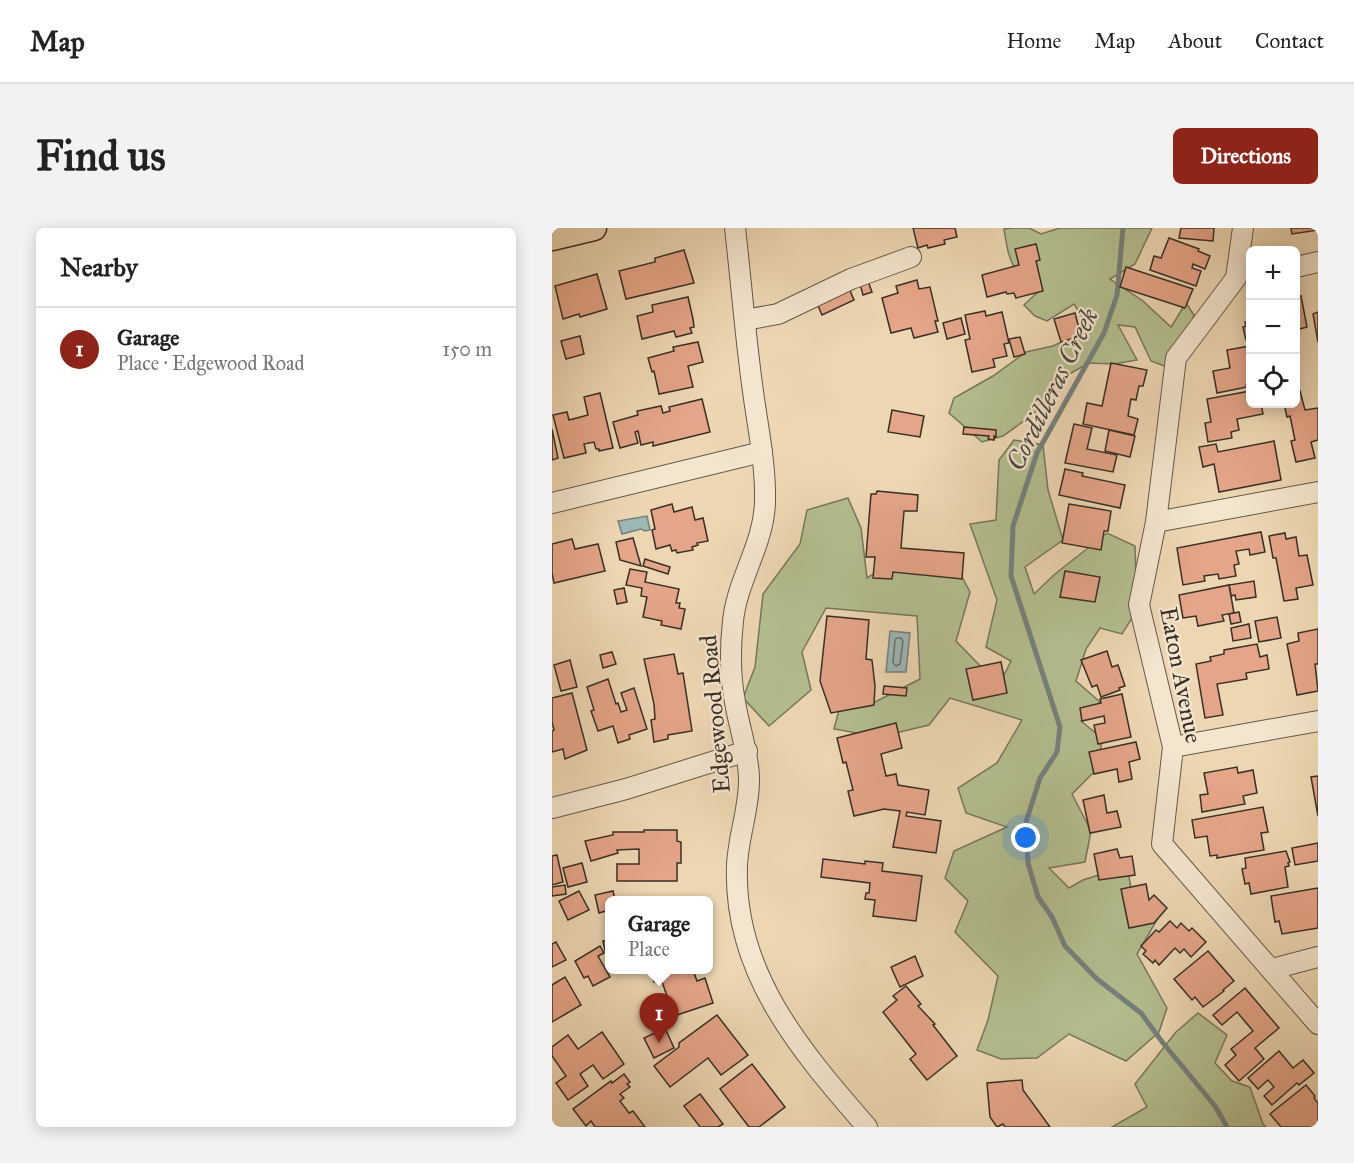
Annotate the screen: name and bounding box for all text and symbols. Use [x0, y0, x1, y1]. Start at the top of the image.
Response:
text: Map [30, 24, 85, 59]
text: Home [1006, 28, 1061, 54]
text: Map [1094, 28, 1135, 54]
text: About [1168, 28, 1222, 54]
text: Contact [1255, 28, 1324, 54]
button: Directions [1173, 128, 1318, 184]
text: Find us [36, 130, 166, 182]
map controls [1246, 246, 1300, 408]
button: + [1246, 246, 1300, 300]
text: Nearby [60, 251, 138, 283]
button: − [1246, 300, 1300, 354]
water label: Cordilleras Creek [999, 302, 1105, 475]
text: Garage [117, 324, 179, 351]
text: 1 [76, 337, 83, 361]
text: 150 m [442, 337, 492, 361]
text: Place · Edgewood Road [117, 351, 304, 375]
button: locate [1246, 354, 1300, 408]
street label: Eaton Avenue [1153, 604, 1209, 746]
street label: Edgewood Road [693, 634, 737, 794]
your location [1011, 823, 1040, 852]
popup [605, 896, 713, 974]
text: Garage [628, 910, 690, 937]
text: Place [628, 937, 670, 961]
pin: 1 [640, 994, 678, 1043]

